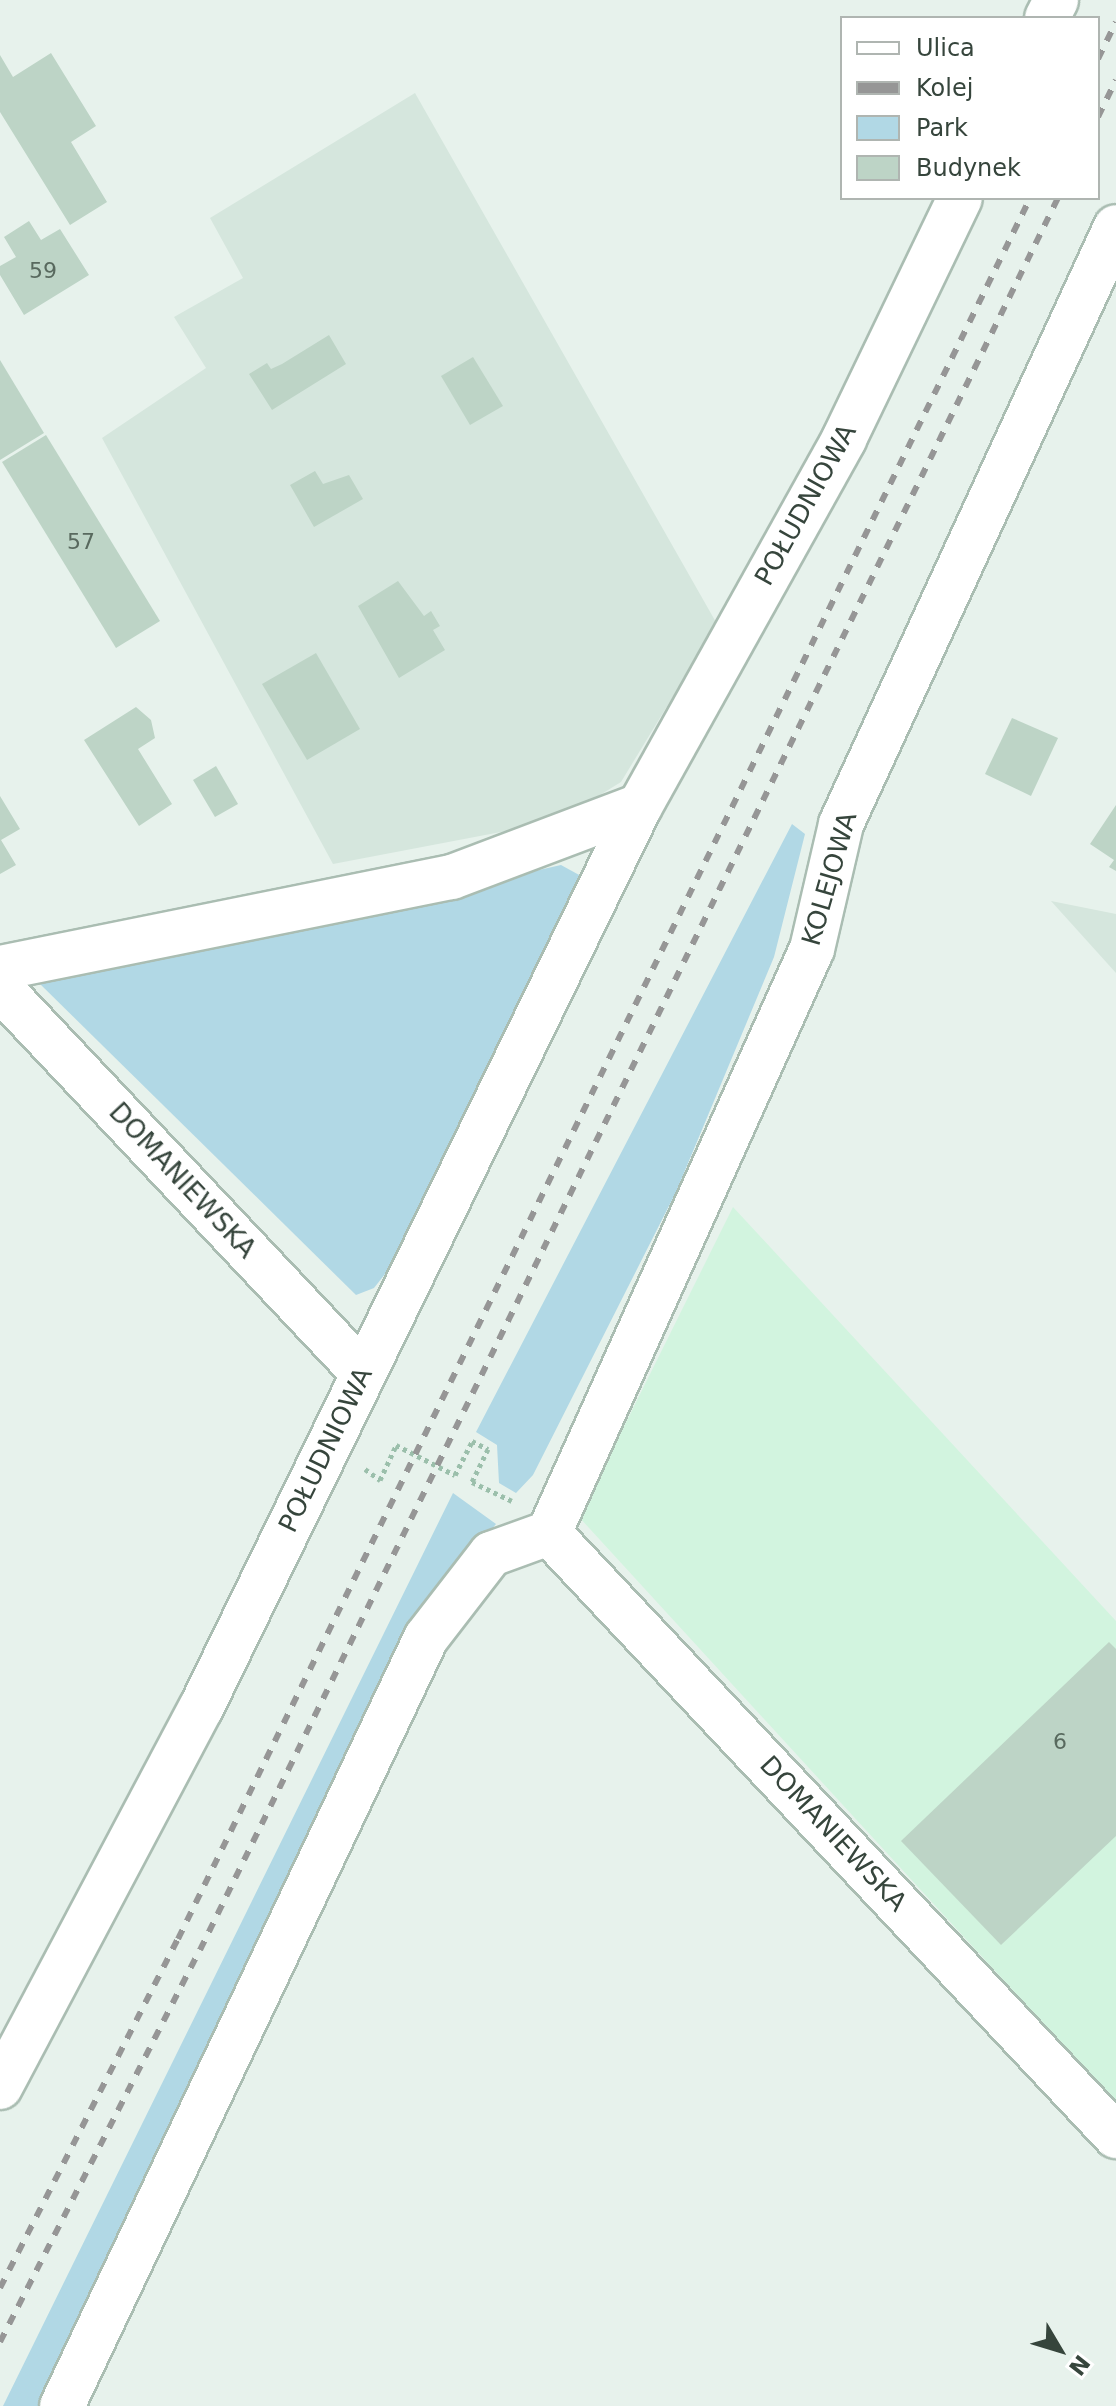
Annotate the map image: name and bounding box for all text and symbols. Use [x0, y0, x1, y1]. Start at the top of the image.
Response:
legend [840, 16, 1100, 200]
text: Ulica [916, 34, 975, 62]
text: Kolej [916, 74, 973, 102]
text: Park [916, 114, 968, 142]
text: Budynek [916, 154, 1021, 182]
house number: 59 [29, 258, 57, 284]
street label: POŁUDNIOWA [749, 419, 863, 591]
house number: 57 [67, 529, 95, 555]
street label: KOLEJOWA [796, 809, 864, 949]
street label: DOMANIEWSKA [102, 1097, 262, 1265]
street label: POŁUDNIOWA [273, 1363, 379, 1537]
house number: 6 [1053, 1729, 1067, 1755]
street label: DOMANIEWSKA [753, 1750, 913, 1918]
north arrow [1020, 2310, 1100, 2390]
text: N [1064, 2350, 1095, 2380]

